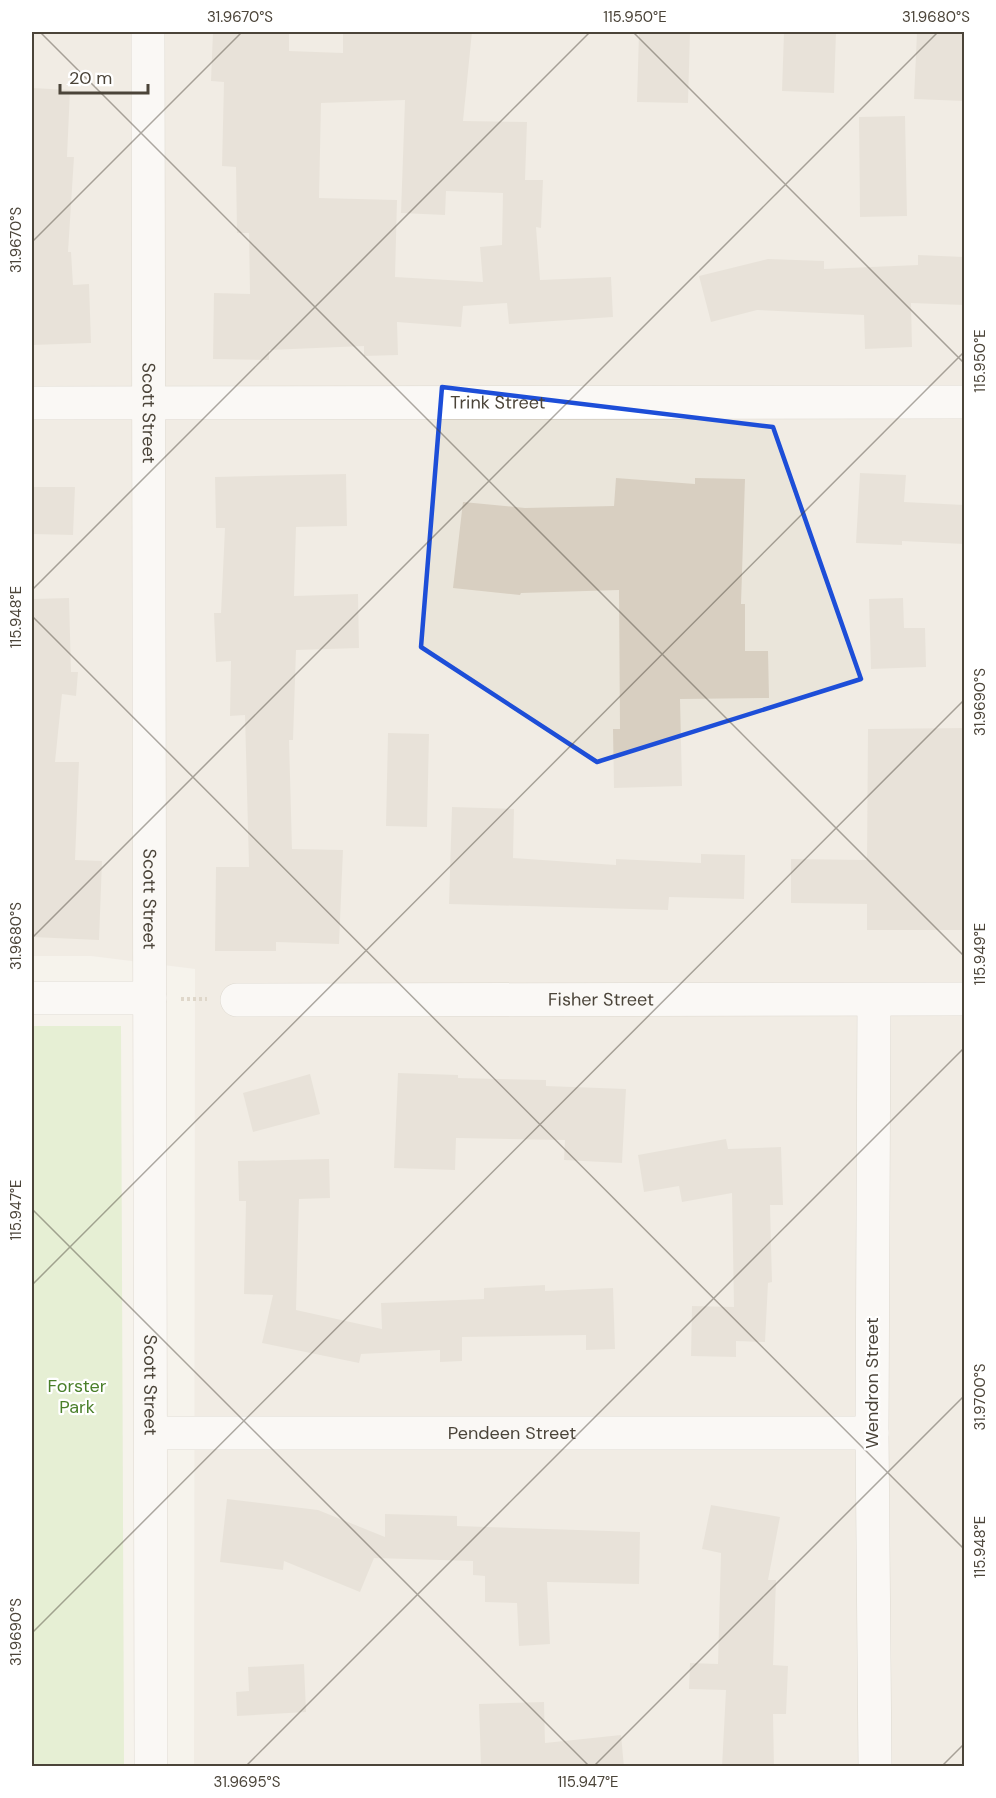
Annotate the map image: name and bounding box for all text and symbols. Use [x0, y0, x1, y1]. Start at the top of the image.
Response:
text: 31.9670°S [207, 7, 273, 27]
text: 115.950°E [603, 7, 667, 27]
text: 31.9680°S [902, 7, 970, 27]
scale bar [60, 57, 148, 95]
text: 20 m [69, 66, 112, 90]
text: 31.9670°S [6, 207, 26, 273]
text: 115.950°E [970, 329, 990, 393]
street label: Scott Street [137, 362, 161, 464]
street label: Trink Street [450, 390, 546, 415]
text: 115.948°E [6, 586, 26, 648]
text: 31.9690°S [970, 668, 990, 736]
street label: Scott Street [137, 848, 162, 950]
text: 31.9680°S [6, 902, 26, 970]
text: 115.949°E [970, 923, 990, 985]
street label: Fisher Street [548, 987, 654, 1012]
text: 115.947°E [6, 1179, 26, 1241]
street label: Wendron Street [860, 1317, 884, 1449]
street label: Scott Street [138, 1334, 162, 1436]
text: 31.9700°S [970, 1363, 990, 1431]
park label: Forster Park [48, 1374, 107, 1419]
street label: Pendeen Street [448, 1421, 576, 1445]
text: 115.948°E [970, 1516, 990, 1578]
text: 31.9690°S [6, 1598, 26, 1666]
text: 31.9695°S [214, 1772, 281, 1792]
text: 115.947°E [557, 1772, 619, 1792]

